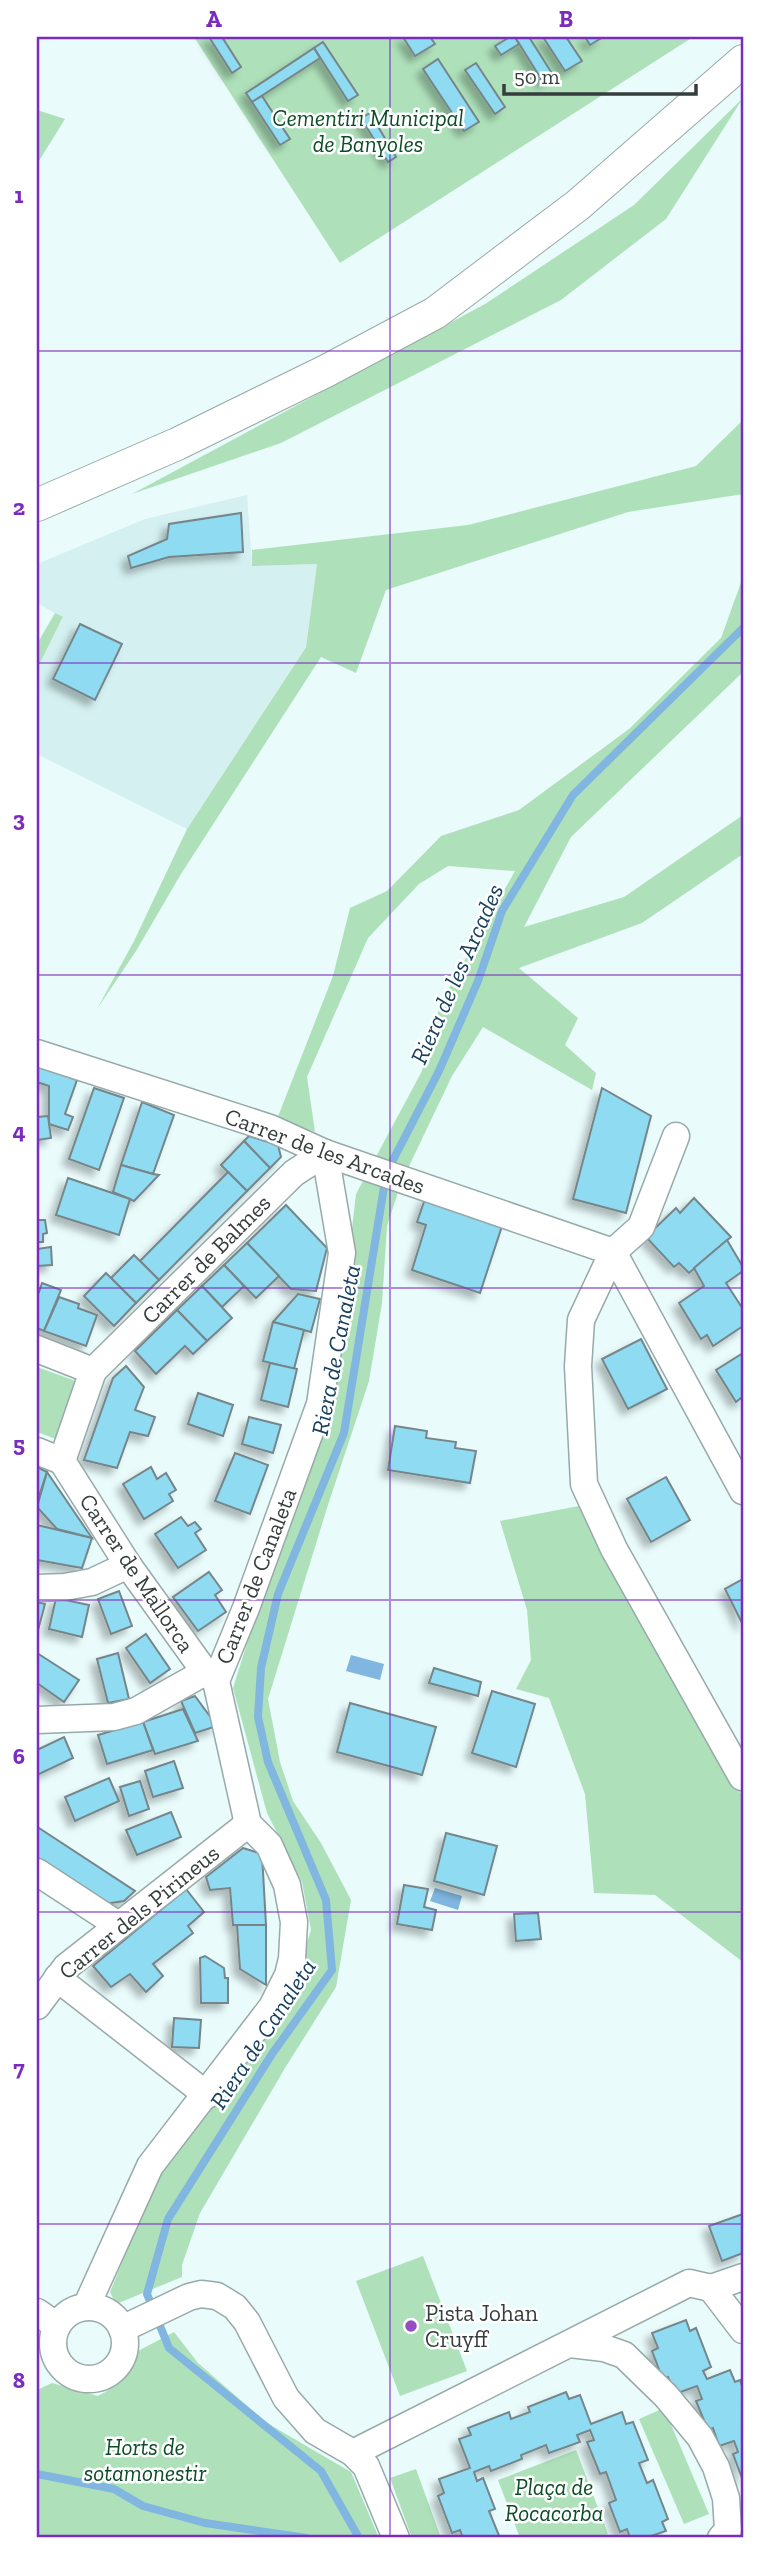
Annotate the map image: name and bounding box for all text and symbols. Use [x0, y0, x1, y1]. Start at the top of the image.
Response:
text: A [206, 5, 222, 33]
text: B [559, 5, 573, 33]
scale bar [504, 52, 696, 96]
text: 50 m [514, 64, 560, 89]
park label: Cementiri Municipal de Banyoles [272, 104, 464, 158]
text: 1 [14, 181, 24, 209]
text: 2 [13, 493, 25, 521]
text: 3 [13, 805, 25, 833]
water label: Riera de les Arcades [404, 879, 509, 1068]
street label: Carrer de les Arcades [221, 1102, 429, 1200]
text: 4 [12, 1117, 26, 1145]
street label: Carrer de Balmes [136, 1189, 276, 1329]
water label: Riera de Canaleta [305, 1262, 366, 1438]
text: 5 [13, 1430, 25, 1458]
street label: Carrer de Canaleta [210, 1484, 302, 1668]
street label: Carrer de Mallorca [73, 1488, 201, 1658]
text: 6 [13, 1742, 25, 1770]
street label: Carrer dels Pirineus [53, 1839, 225, 1985]
water label: Riera de Canaleta [203, 1953, 322, 2114]
text: 7 [13, 2054, 25, 2082]
place label: Pista Johan Cruyff [425, 2299, 538, 2353]
marker: Pista Johan Cruyff [403, 2318, 419, 2334]
text: 8 [13, 2366, 25, 2394]
park label: Horts de sotamonestir [84, 2433, 206, 2487]
park label: Plaça de Rocacorba [505, 2473, 603, 2527]

